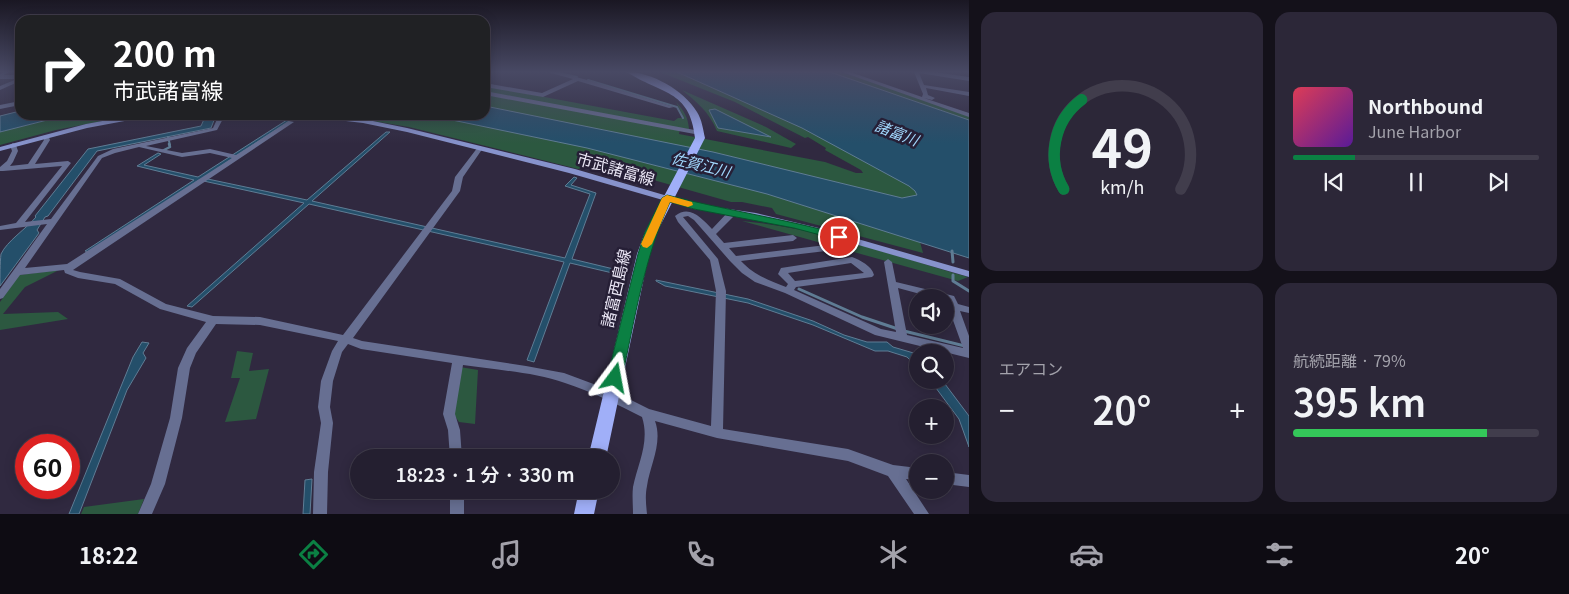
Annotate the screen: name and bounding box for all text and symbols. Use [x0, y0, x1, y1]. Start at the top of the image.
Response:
text: 200 m [113, 26, 217, 77]
icon: right [30, 35, 95, 100]
text: 市武諸富線 [113, 73, 223, 105]
text: Northbound [1368, 92, 1483, 119]
text: 49 [1091, 108, 1153, 183]
water label: 諸富川 [872, 114, 924, 151]
text: June Harbor [1368, 119, 1461, 143]
street label: 市武諸富線 [574, 145, 658, 191]
water label: 佐賀江川 [669, 147, 735, 182]
icon: previous [1320, 168, 1348, 196]
icon: pause [1402, 168, 1430, 196]
icon: next [1484, 168, 1512, 196]
text: km/h [1100, 173, 1144, 199]
pin [818, 216, 860, 258]
icon: arrive [825, 223, 853, 251]
street label: 諸富西島線 [594, 246, 636, 330]
map controls [909, 289, 954, 499]
button: sound [909, 289, 954, 334]
button: search [909, 344, 954, 389]
text: 航続距離 · 79% [1293, 348, 1406, 372]
position arrow [588, 351, 640, 403]
text: エアコン [999, 356, 1063, 380]
text: 395 km [1293, 373, 1426, 428]
text: 20° [1092, 381, 1152, 436]
text: − [999, 389, 1015, 429]
text: + [1229, 389, 1245, 429]
button: + [909, 399, 954, 444]
speed limit sign: 60 [15, 434, 80, 499]
button: − [909, 454, 954, 499]
text: 18:23 · 1 分 · 330 m [395, 460, 575, 487]
icon: directions [296, 537, 331, 572]
icon: music [489, 537, 524, 572]
icon: phone [683, 537, 718, 572]
icon: climate [876, 537, 911, 572]
icon: car [1069, 537, 1104, 572]
icon: filters [1262, 537, 1297, 572]
text: 18:22 [79, 538, 138, 570]
text: 20° [1455, 538, 1490, 570]

